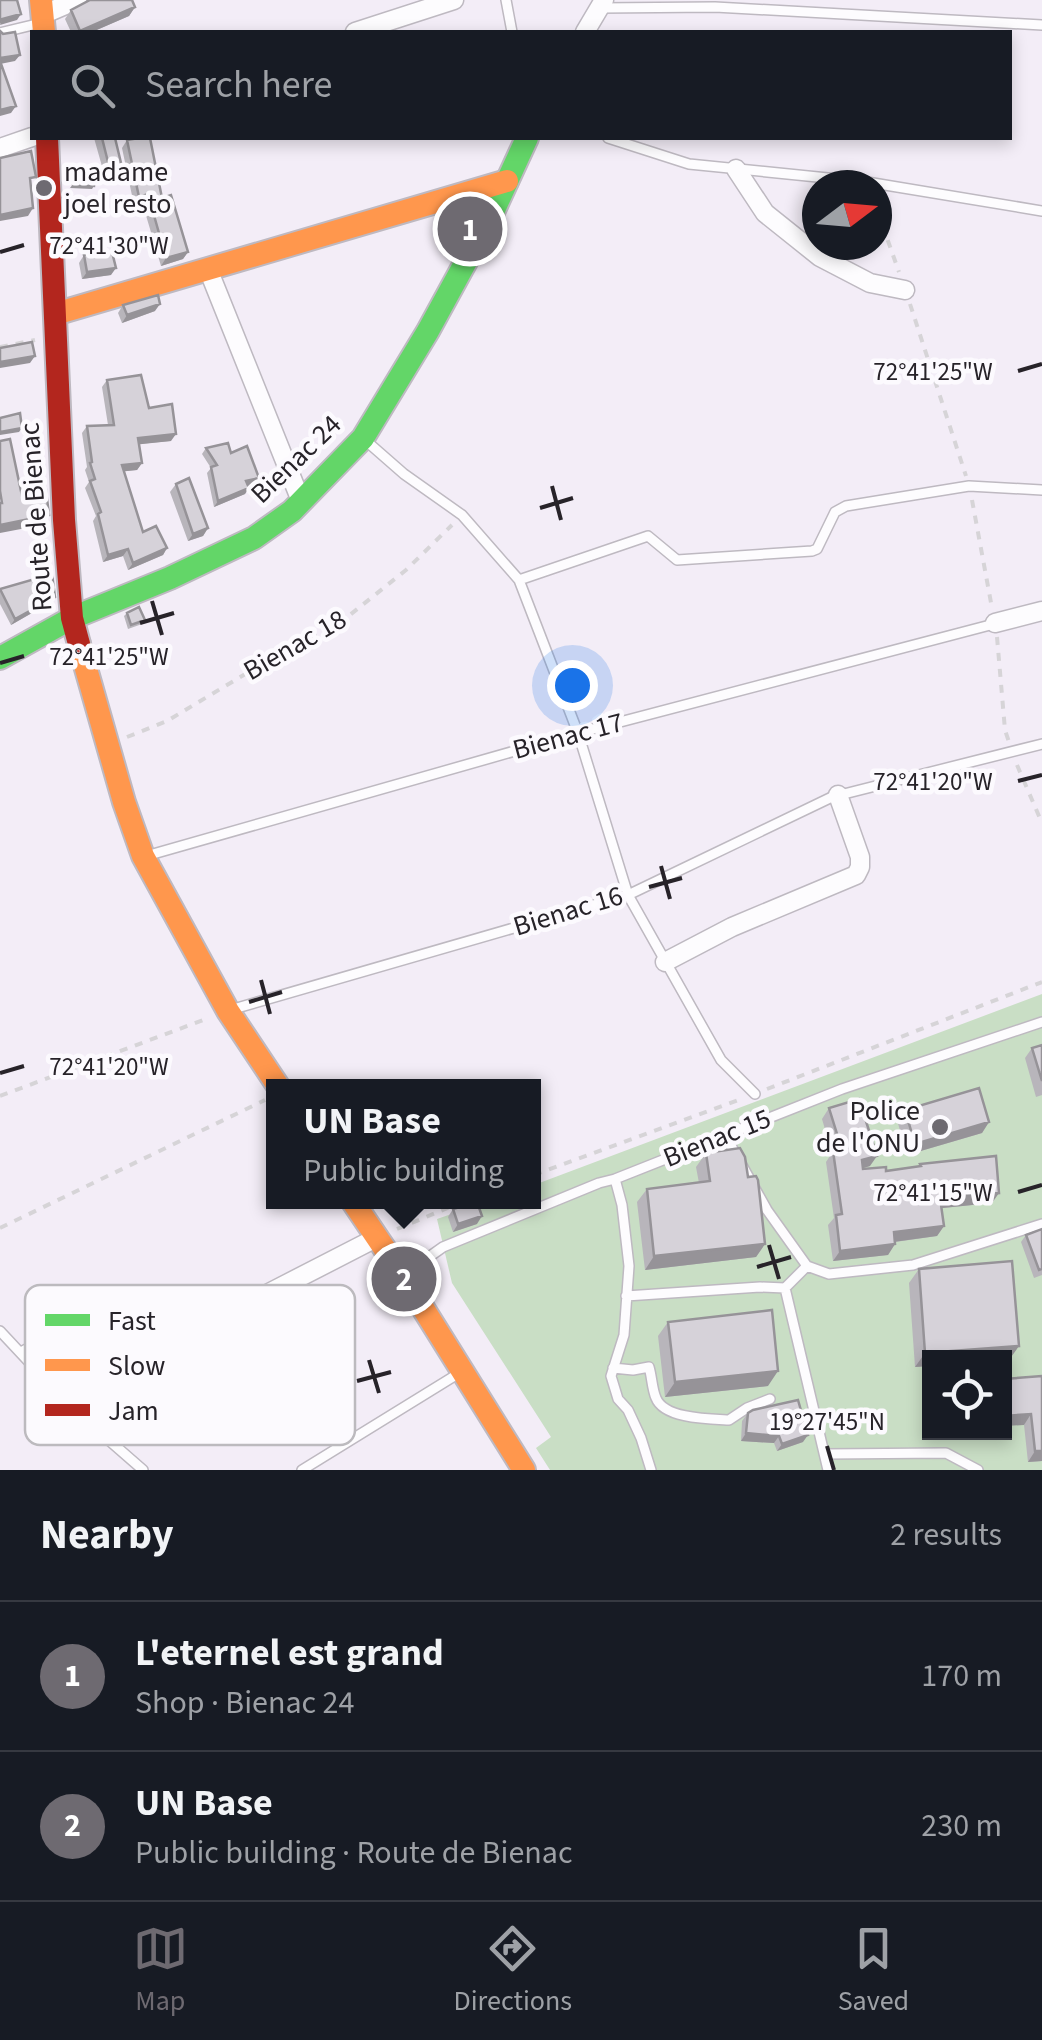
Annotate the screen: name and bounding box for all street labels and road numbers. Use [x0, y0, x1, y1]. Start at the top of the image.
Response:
street label: Bienac 24 [242, 405, 351, 513]
street label: Route de Bienac [9, 421, 63, 613]
street label: Bienac 18 [236, 599, 354, 691]
street label: Bienac 17 [508, 702, 628, 770]
street label: Bienac 16 [508, 875, 628, 947]
street label: Bienac 15 [657, 1098, 777, 1178]

